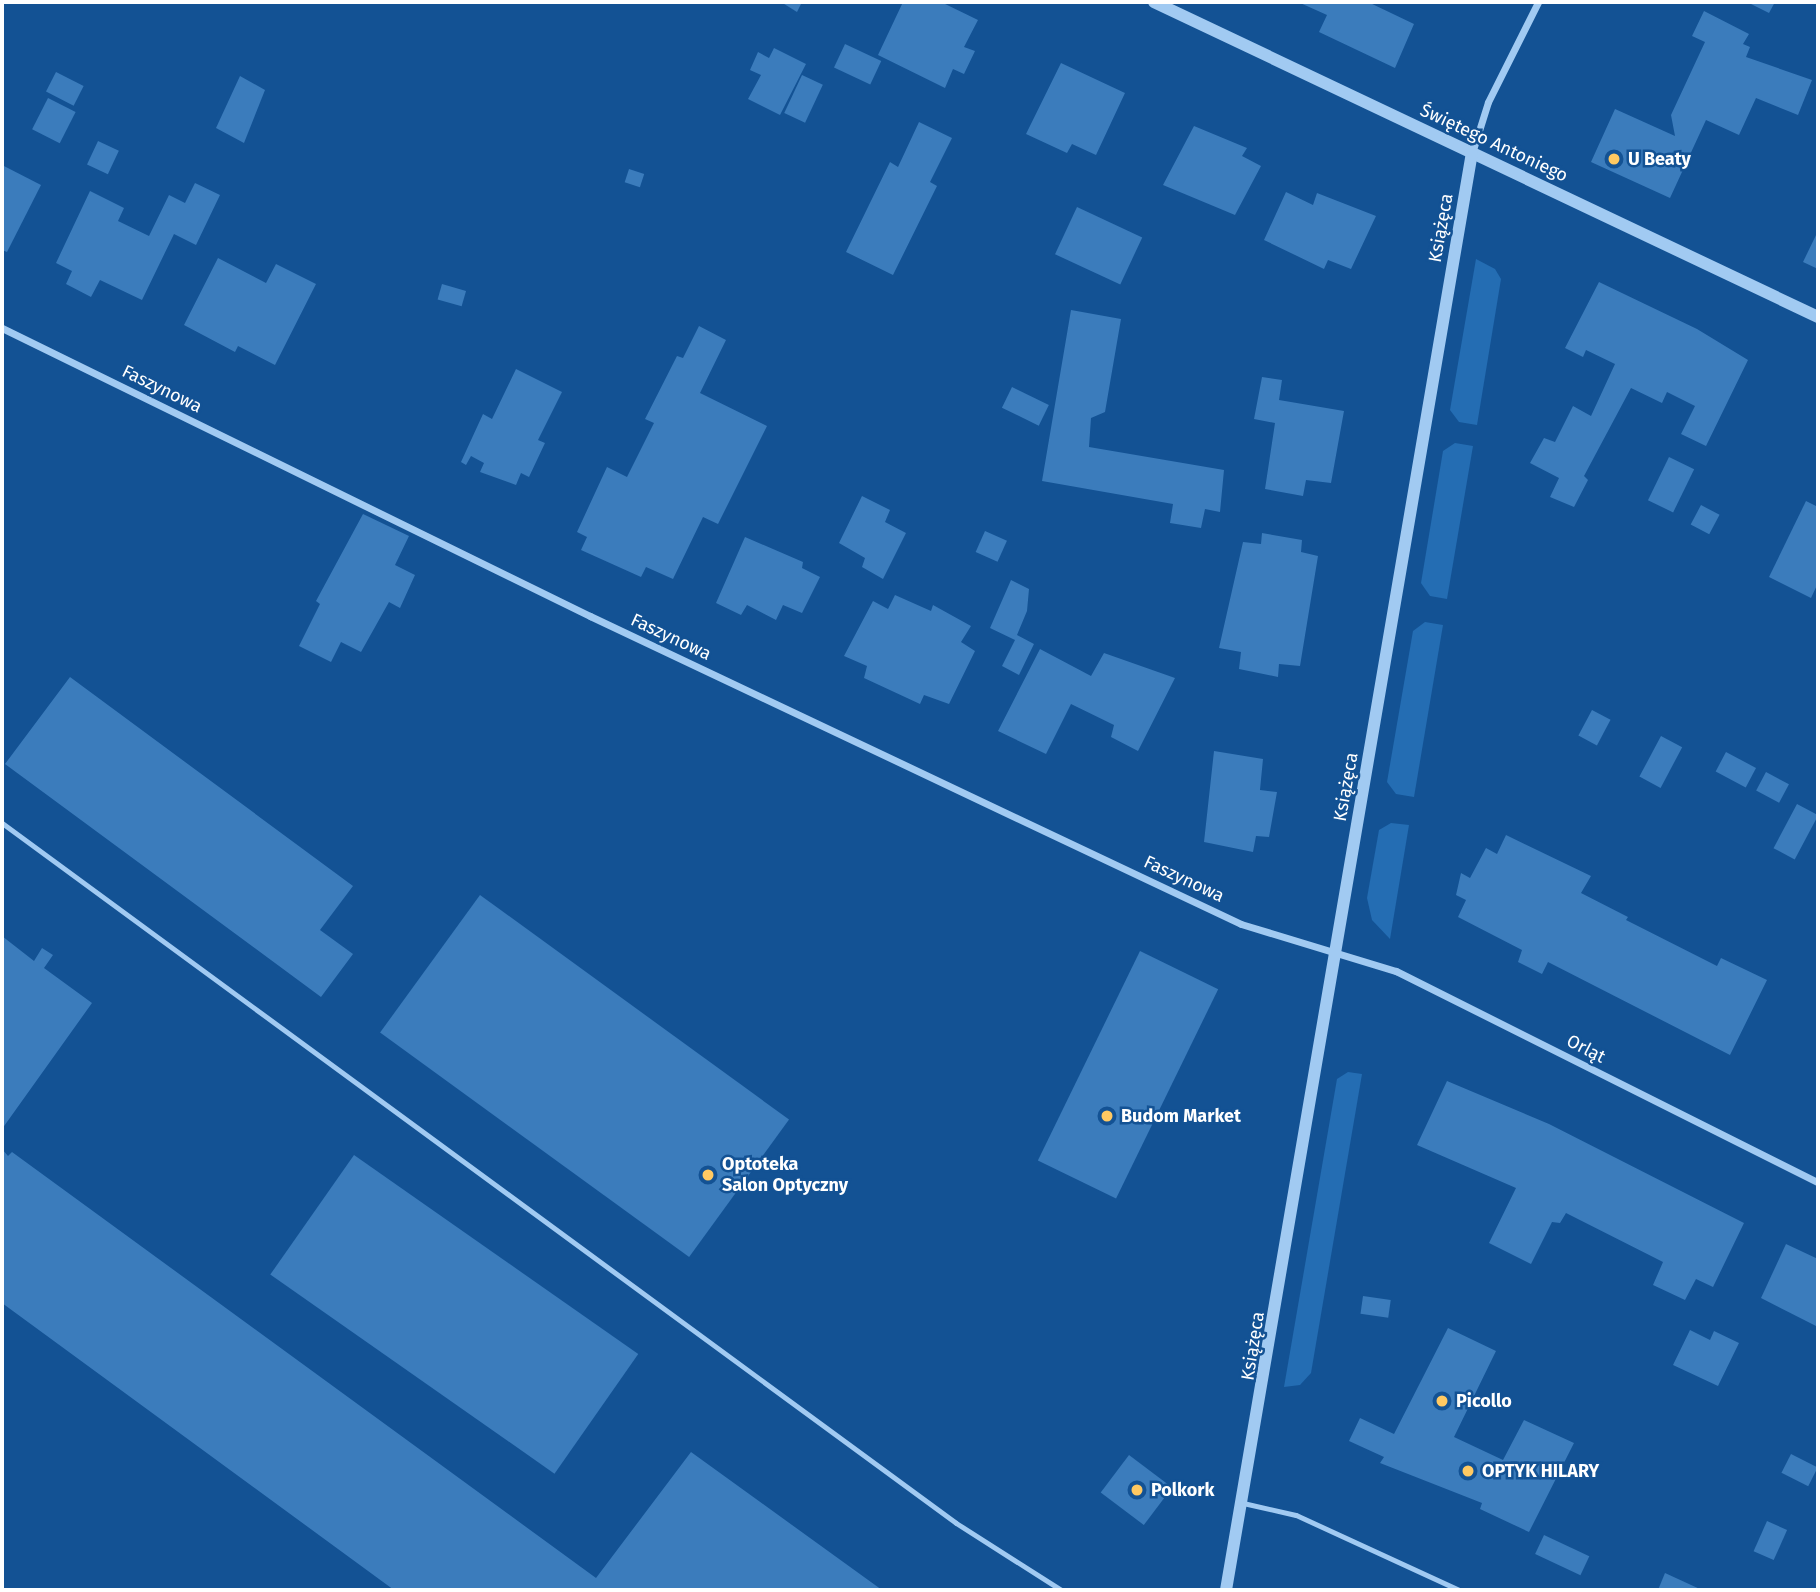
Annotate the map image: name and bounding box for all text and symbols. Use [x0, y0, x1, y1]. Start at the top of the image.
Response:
street label: Świętego Antoniego [1417, 99, 1571, 187]
place label: U Beaty [1628, 148, 1691, 170]
marker: U Beaty [1606, 151, 1622, 167]
street label: Książęca [1424, 192, 1458, 264]
street label: Faszynowa [119, 360, 205, 418]
street label: Faszynowa [627, 609, 715, 665]
street label: Książęca [1329, 751, 1363, 823]
street label: Faszynowa [1140, 851, 1228, 907]
street label: Orląt [1563, 1030, 1609, 1068]
place label: Budom Market [1121, 1105, 1241, 1127]
marker: Budom Market [1099, 1108, 1115, 1124]
place label: Optoteka Salon Optyczny [722, 1154, 848, 1196]
marker: Optoteka Salon Optyczny [700, 1167, 716, 1183]
street label: Książęca [1237, 1310, 1269, 1382]
place label: Picollo [1456, 1390, 1512, 1412]
marker: Picollo [1434, 1393, 1450, 1409]
place label: OPTYK HILARY [1482, 1460, 1599, 1482]
marker: OPTYK HILARY [1460, 1463, 1476, 1479]
place label: Polkork [1151, 1479, 1214, 1501]
marker: Polkork [1129, 1482, 1145, 1498]

